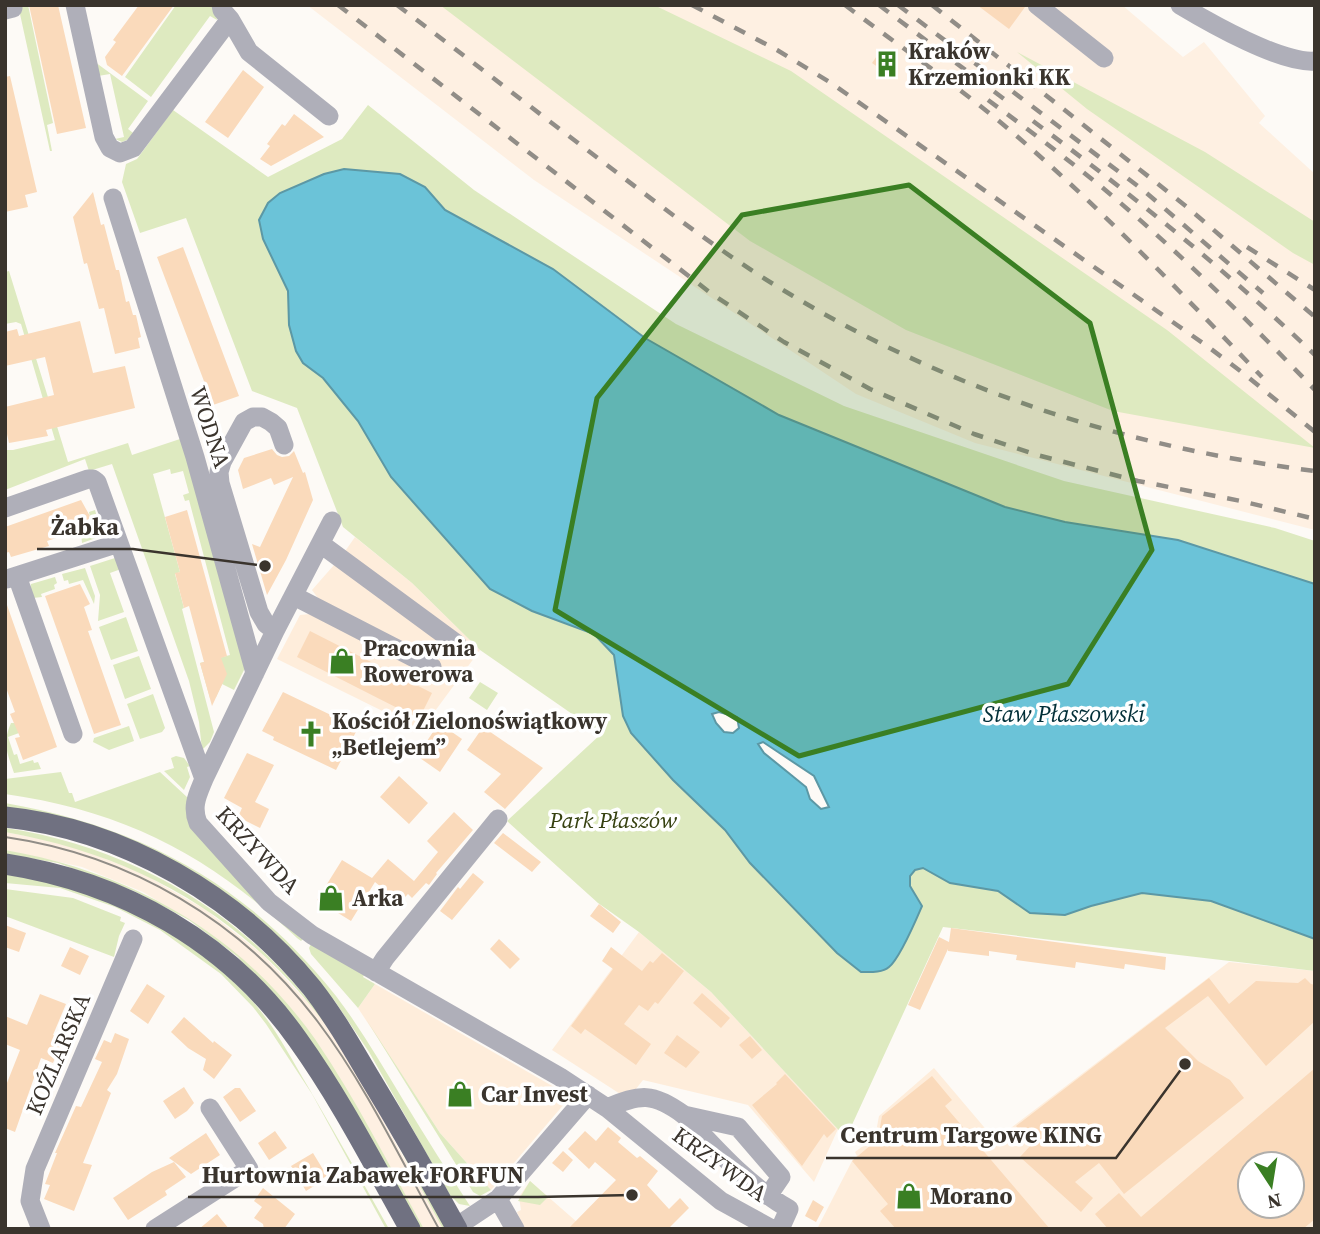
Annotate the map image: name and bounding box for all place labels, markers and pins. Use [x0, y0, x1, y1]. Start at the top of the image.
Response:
place label: Kraków Krzemionki KK [908, 35, 1071, 93]
building icon: Kraków Krzemionki KK [872, 49, 902, 79]
callout: Żabka [37, 504, 133, 549]
place label: Pracownia Rowerowa [363, 632, 476, 690]
shop icon: Pracownia Rowerowa [327, 646, 357, 676]
place label: Kościół Zielonoświątkowy „Betlejem” [332, 705, 608, 763]
church icon: Kościół Zielonoświątkowy „Betlejem” [296, 719, 326, 749]
place label: Arka [352, 882, 404, 914]
shop icon: Arka [316, 883, 346, 913]
place label: Car Invest [481, 1078, 588, 1110]
shop icon: Car Invest [445, 1079, 475, 1109]
callout: Centrum Targowe KING [826, 1113, 1116, 1158]
callout: Hurtownia Zabawek FORFUN [188, 1152, 538, 1197]
place label: Morano [930, 1180, 1012, 1212]
shop icon: Morano [894, 1181, 924, 1211]

